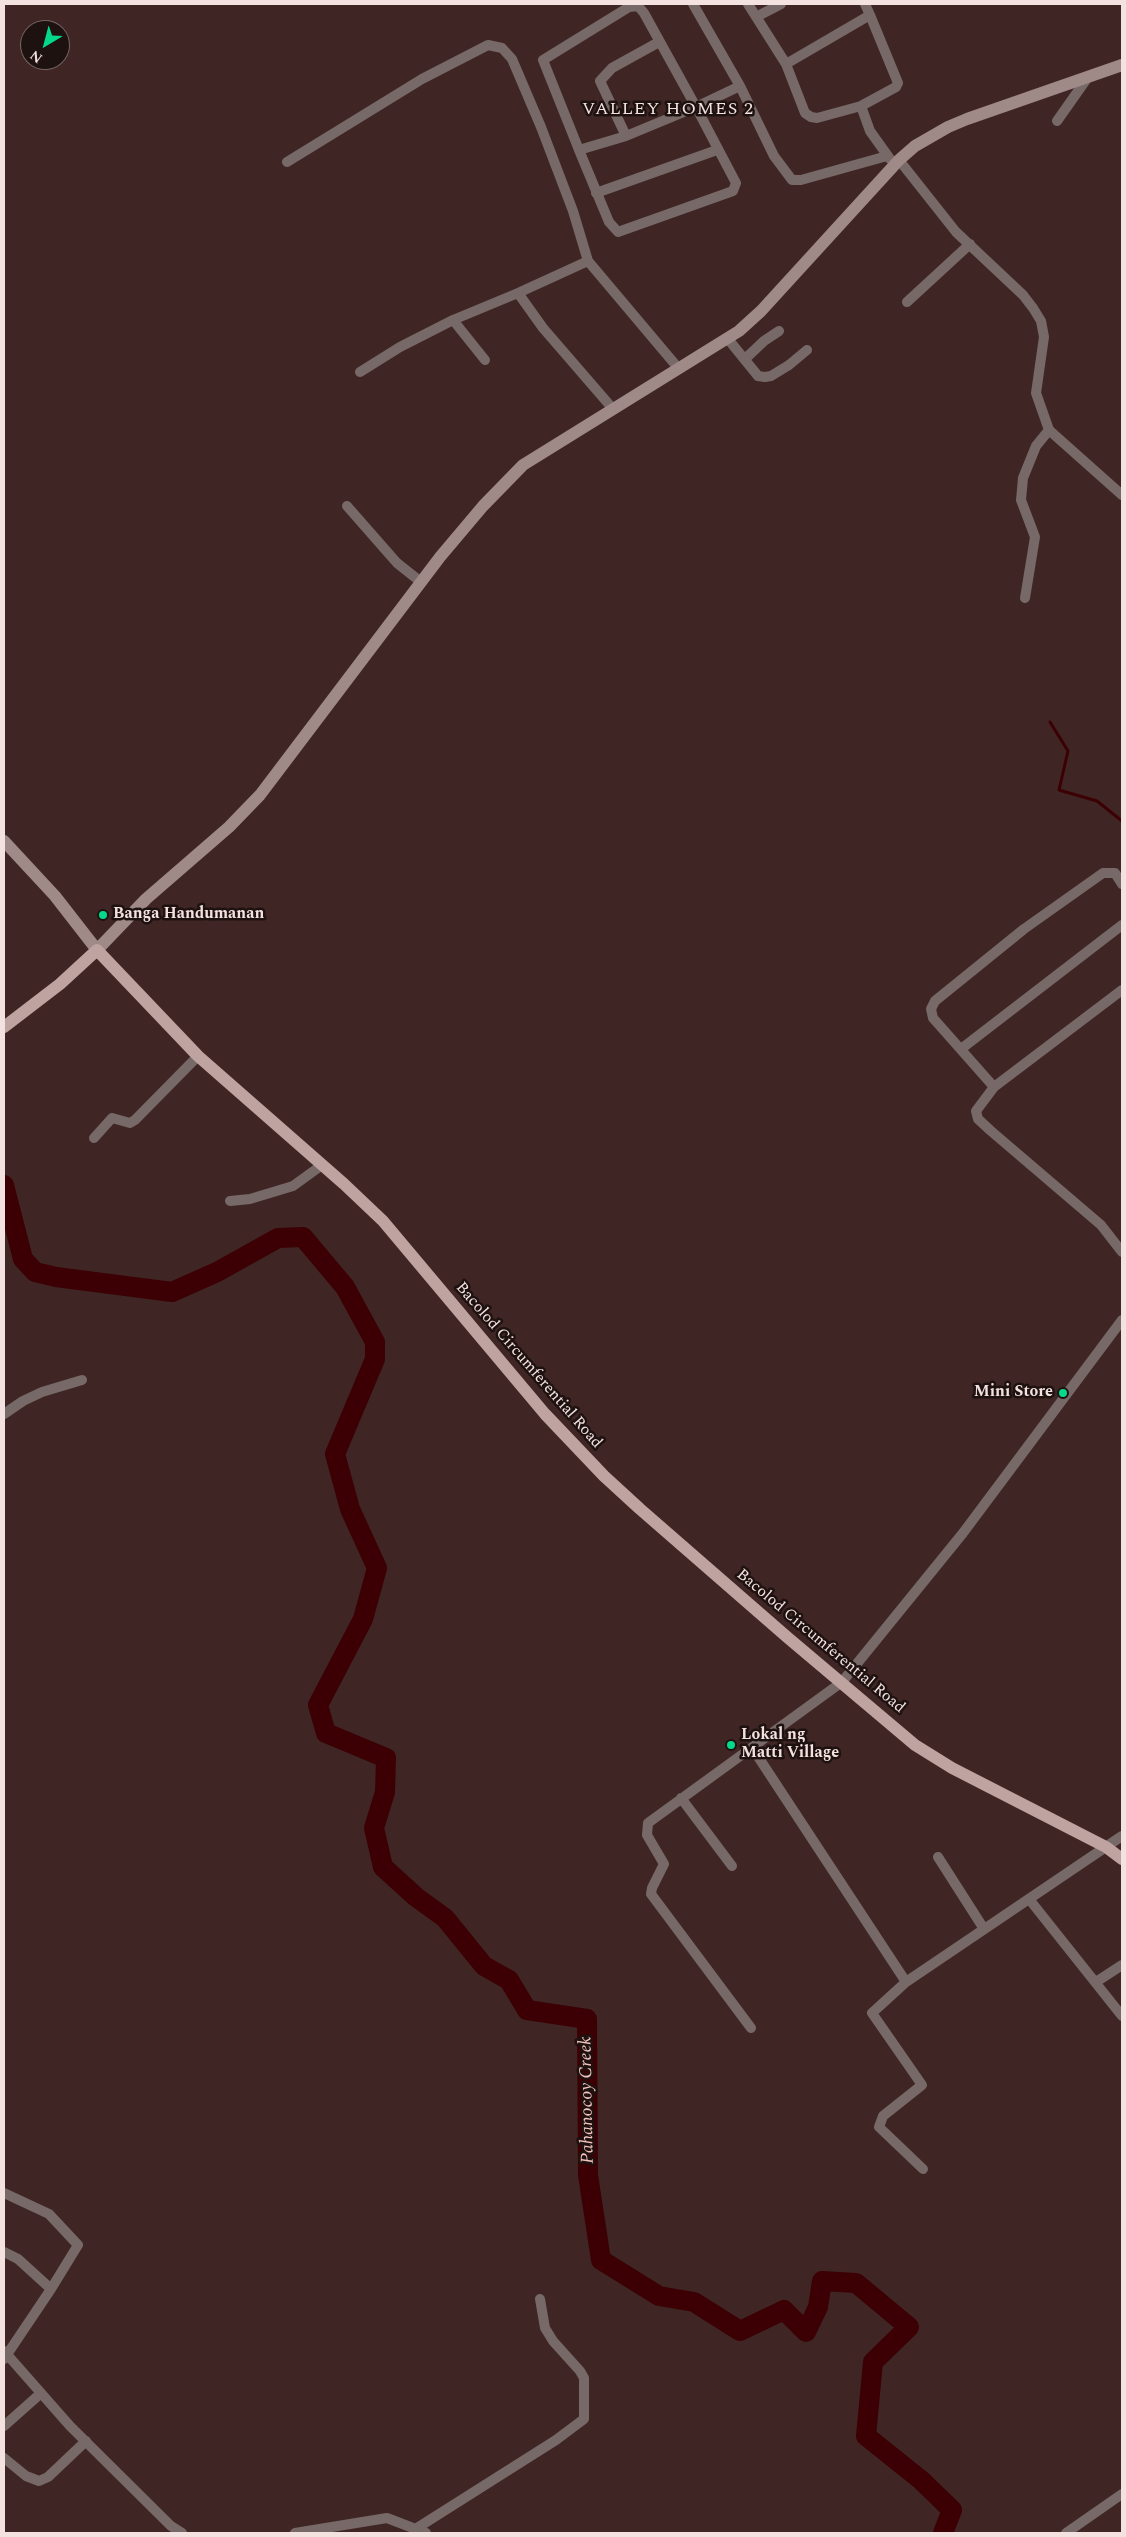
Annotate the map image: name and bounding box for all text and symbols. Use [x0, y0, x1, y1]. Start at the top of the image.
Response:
north arrow [20, 20, 70, 70]
text: N [25, 45, 47, 68]
district label: VALLEY HOMES 2 [580, 99, 756, 121]
place label: Banga Handumanan [113, 905, 264, 925]
marker: Banga Handumanan [97, 909, 109, 921]
street label: Bacolod Circumferential Road [451, 1279, 605, 1453]
place label: Mini Store [974, 1383, 1053, 1403]
marker: Mini Store [1057, 1387, 1069, 1399]
street label: Bacolod Circumferential Road [732, 1566, 908, 1718]
place label: Lokal ng Matti Village [741, 1726, 839, 1764]
marker: Lokal ng Matti Village [725, 1739, 737, 1751]
water label: Pahanocoy Creek [576, 2036, 600, 2164]

